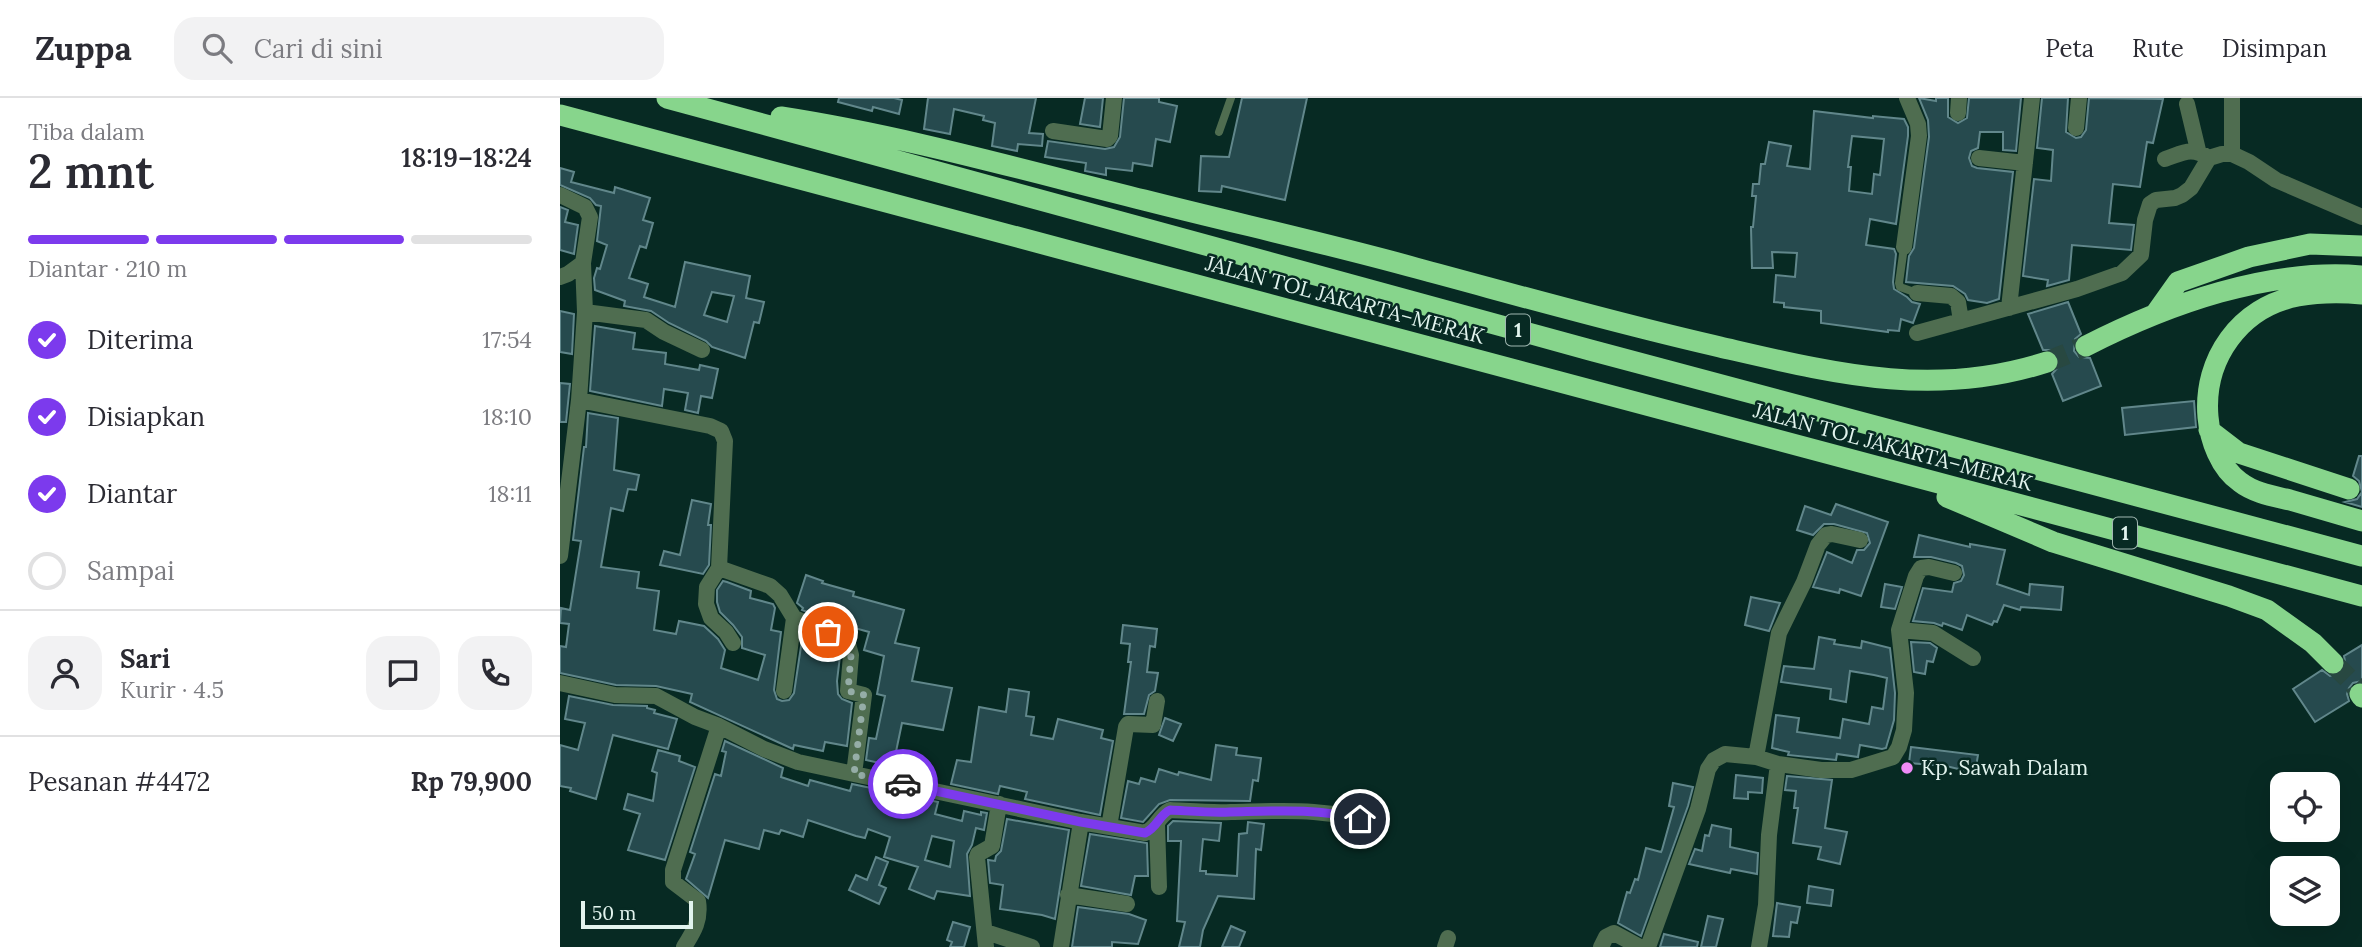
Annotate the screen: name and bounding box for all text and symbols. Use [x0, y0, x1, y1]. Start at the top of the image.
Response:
search box [174, 17, 664, 80]
text: Zuppa [35, 27, 132, 69]
icon: search [198, 29, 236, 67]
text: Cari di sini [254, 32, 383, 65]
text: Peta [2045, 33, 2094, 64]
text: Rute [2132, 33, 2184, 64]
text: Disimpan [2222, 33, 2327, 64]
text: Tiba dalam [28, 117, 145, 146]
text: 18:19–18:24 [401, 141, 532, 174]
text: 2 mnt [28, 142, 154, 201]
street label: JALAN TOL JAKARTA–MERAK [1202, 249, 1488, 350]
text: Diantar · 210 m [28, 254, 187, 283]
road number: 1 [1506, 314, 1530, 346]
icon: check [28, 321, 66, 359]
text: Diterima [87, 323, 193, 356]
text: 17:54 [482, 325, 532, 354]
street label: JALAN TOL JAKARTA–MERAK [1750, 396, 2036, 497]
icon: check [28, 398, 66, 436]
text: Disiapkan [87, 400, 205, 433]
text: 18:10 [482, 402, 532, 431]
icon: check [28, 475, 66, 513]
text: Diantar [87, 477, 177, 510]
text: 18:11 [488, 479, 532, 508]
road number: 1 [2113, 518, 2137, 548]
text: Sampai [87, 554, 175, 587]
pin [798, 602, 858, 662]
icon: bag [809, 613, 847, 651]
button: person [28, 636, 102, 710]
button: chat [366, 636, 440, 710]
button: phone [458, 636, 532, 710]
text: Sari [120, 642, 170, 675]
text: Kurir · 4.5 [120, 675, 224, 704]
courier [868, 749, 938, 819]
place label: Kp. Sawah Dalam [1921, 754, 2088, 781]
marker: Kp. Sawah Dalam [1899, 760, 1915, 776]
text: Pesanan #4472 [28, 765, 211, 798]
text: Rp 79,900 [411, 765, 532, 798]
icon: car [884, 765, 922, 803]
map controls [2270, 772, 2340, 926]
button: locate [2270, 772, 2340, 842]
pin [1330, 789, 1390, 849]
icon: home [1341, 800, 1379, 838]
button: layers [2270, 856, 2340, 926]
scale bar [581, 898, 693, 930]
text: 50 m [592, 901, 636, 925]

